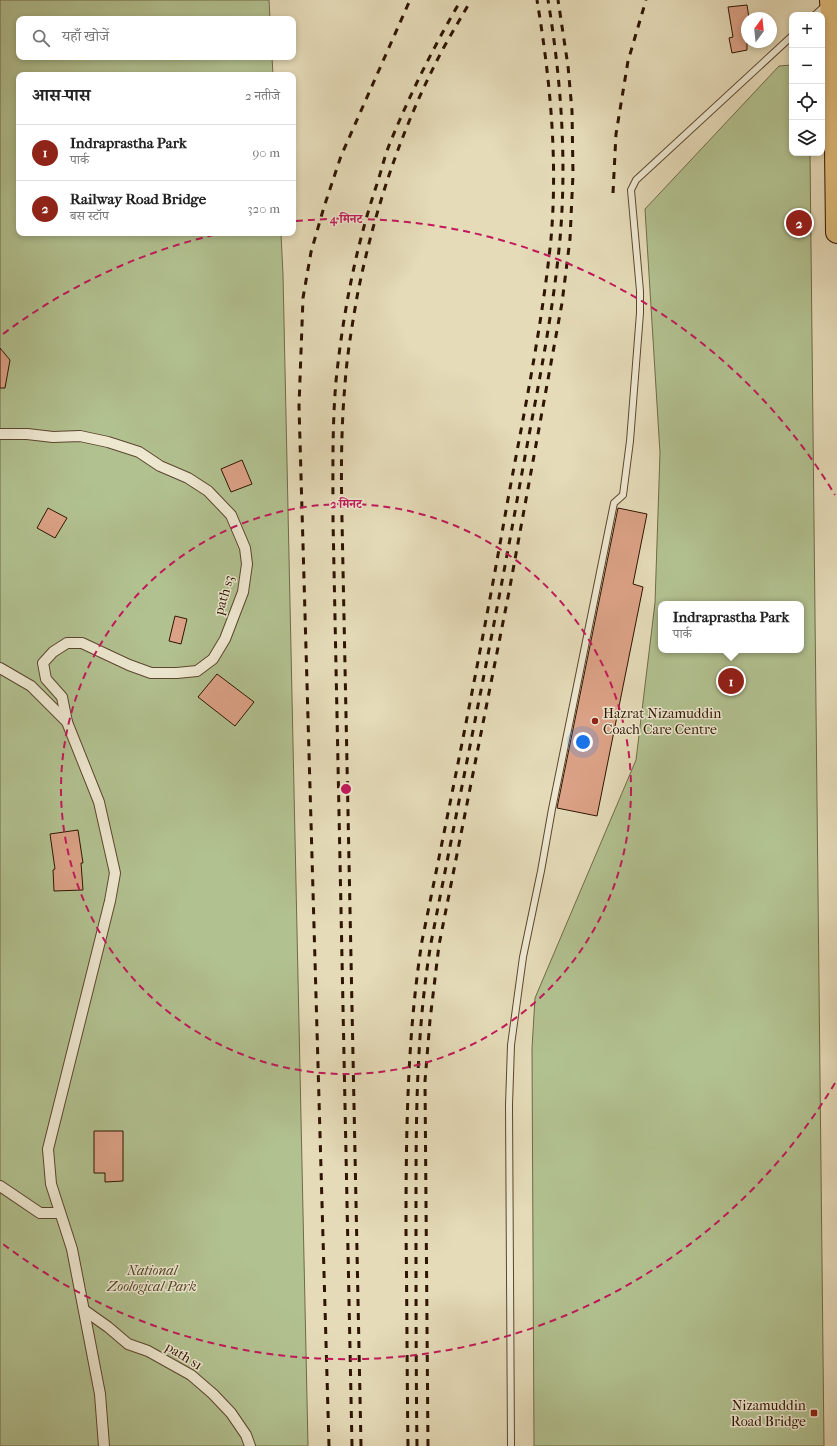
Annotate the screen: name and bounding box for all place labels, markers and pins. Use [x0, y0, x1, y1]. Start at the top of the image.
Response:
pin: 2 [786, 208, 812, 238]
pin: 1 [718, 666, 744, 696]
place label: Hazrat Nizamuddin Coach Care Centre [603, 705, 721, 738]
marker: Hazrat Nizamuddin Coach Care Centre [590, 716, 600, 726]
centre of rings [339, 782, 353, 796]
place label: Nizamuddin Road Bridge [731, 1397, 806, 1430]
marker: Nizamuddin Road Bridge [809, 1408, 819, 1418]

